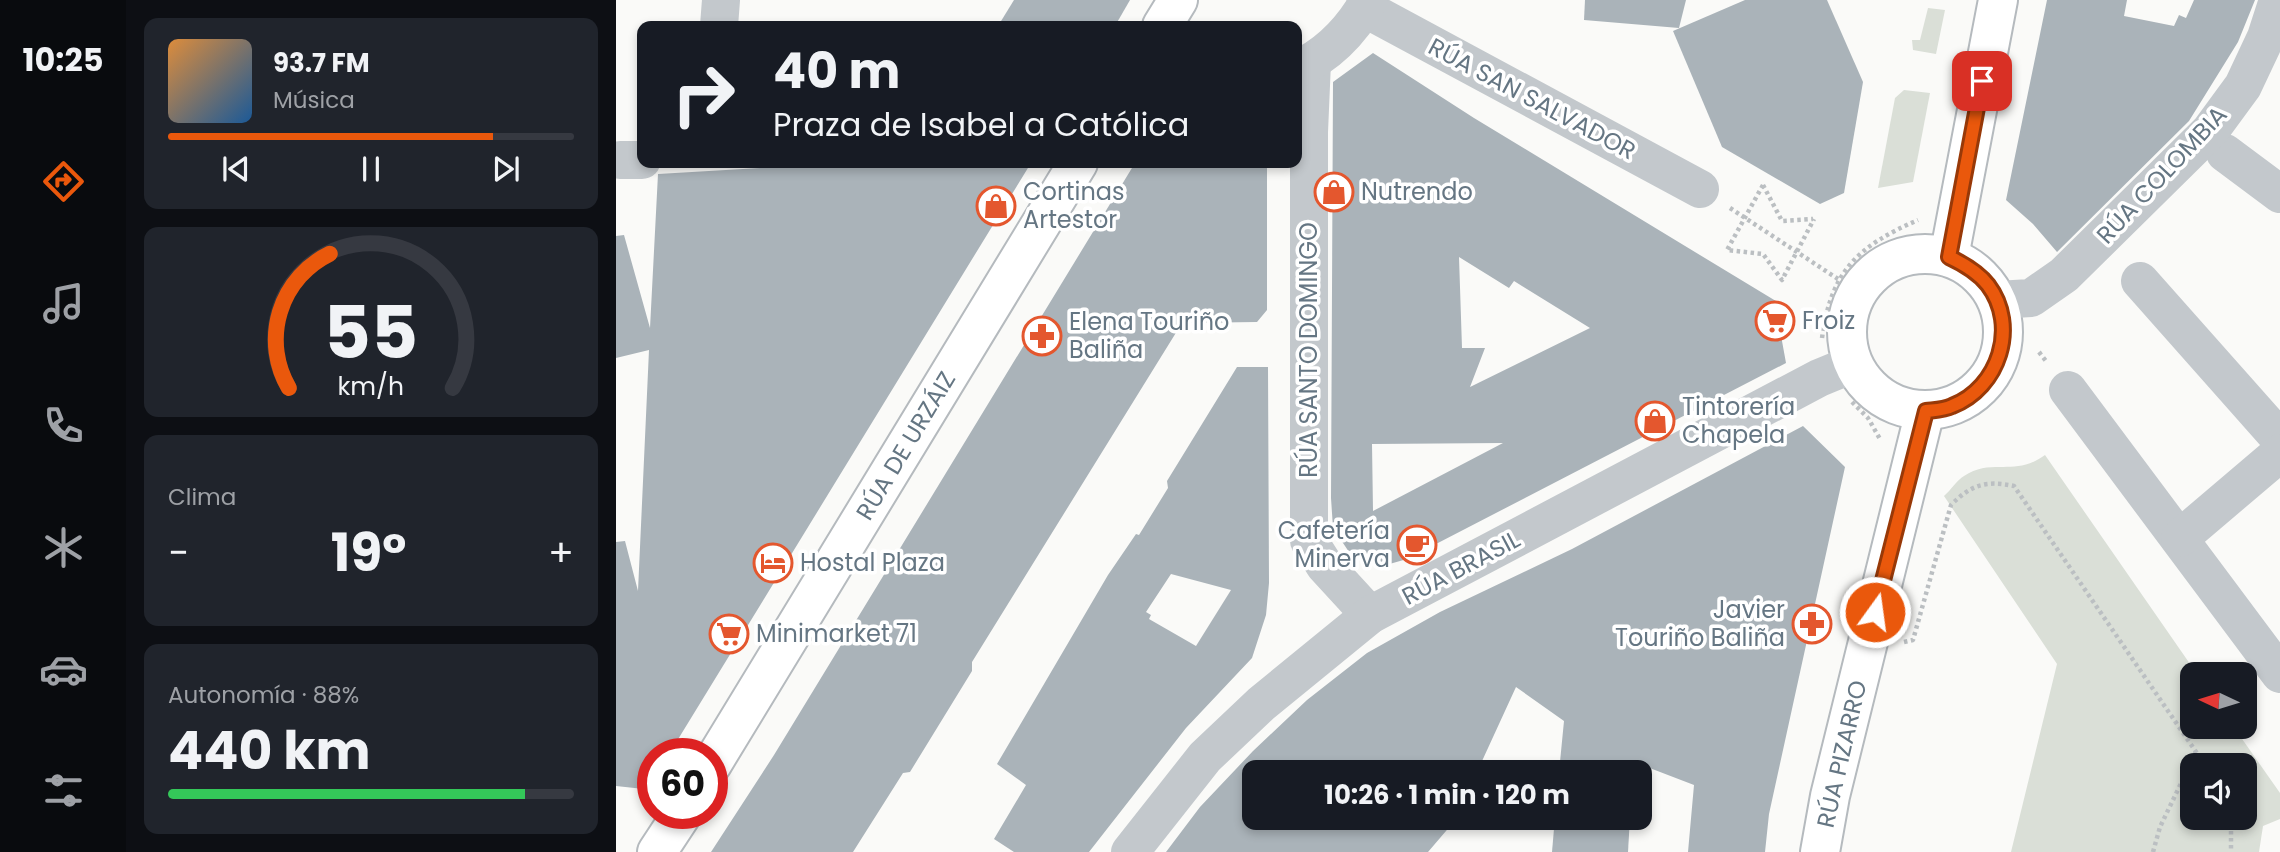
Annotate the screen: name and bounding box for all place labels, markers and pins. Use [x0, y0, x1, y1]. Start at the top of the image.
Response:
pin [1952, 51, 2012, 111]
shop icon: Nutrendo [1313, 171, 1355, 213]
place label: Cortinas Artestor [1023, 175, 1125, 236]
place label: Nutrendo [1361, 175, 1473, 208]
shop icon: Cortinas Artestor [975, 185, 1017, 227]
supermarket icon: Froiz [1754, 300, 1796, 342]
place label: Froiz [1802, 304, 1855, 337]
place label: Elena Touriño Baliña [1069, 305, 1229, 366]
pharmacy icon: Elena Touriño Baliña [1021, 315, 1063, 357]
place label: Tintorería Chapela [1682, 390, 1795, 451]
shop icon: Tintorería Chapela [1634, 400, 1676, 442]
place label: Cafetería Minerva [1278, 514, 1390, 575]
cafe icon: Cafetería Minerva [1396, 524, 1438, 566]
hotel icon: Hostal Plaza [752, 542, 794, 584]
place label: Hostal Plaza [800, 546, 945, 579]
place label: Javier Touriño Baliña [1615, 593, 1785, 654]
pharmacy icon: Javier Touriño Baliña [1791, 603, 1833, 645]
supermarket icon: Minimarket 71 [708, 613, 750, 655]
place label: Minimarket 71 [756, 617, 917, 650]

